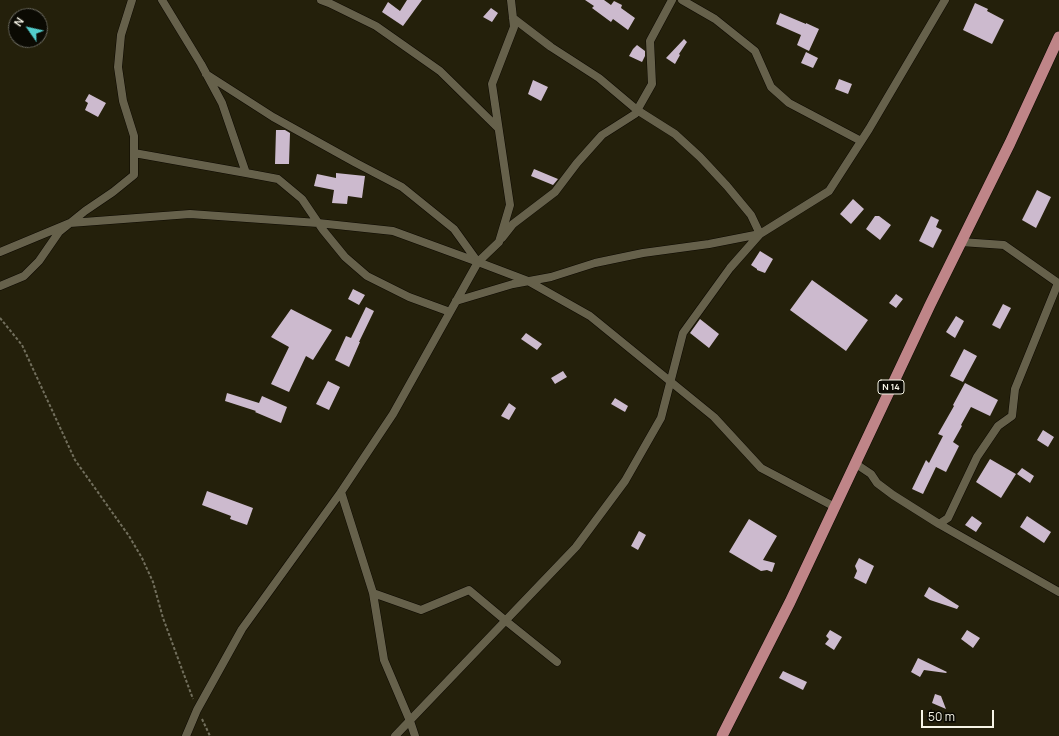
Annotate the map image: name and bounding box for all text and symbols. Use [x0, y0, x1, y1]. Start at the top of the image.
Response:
north arrow [8, 8, 48, 48]
text: N [10, 14, 27, 29]
road number: N 14 [878, 380, 904, 394]
scale bar [923, 702, 996, 728]
text: 50 m [928, 708, 955, 725]

